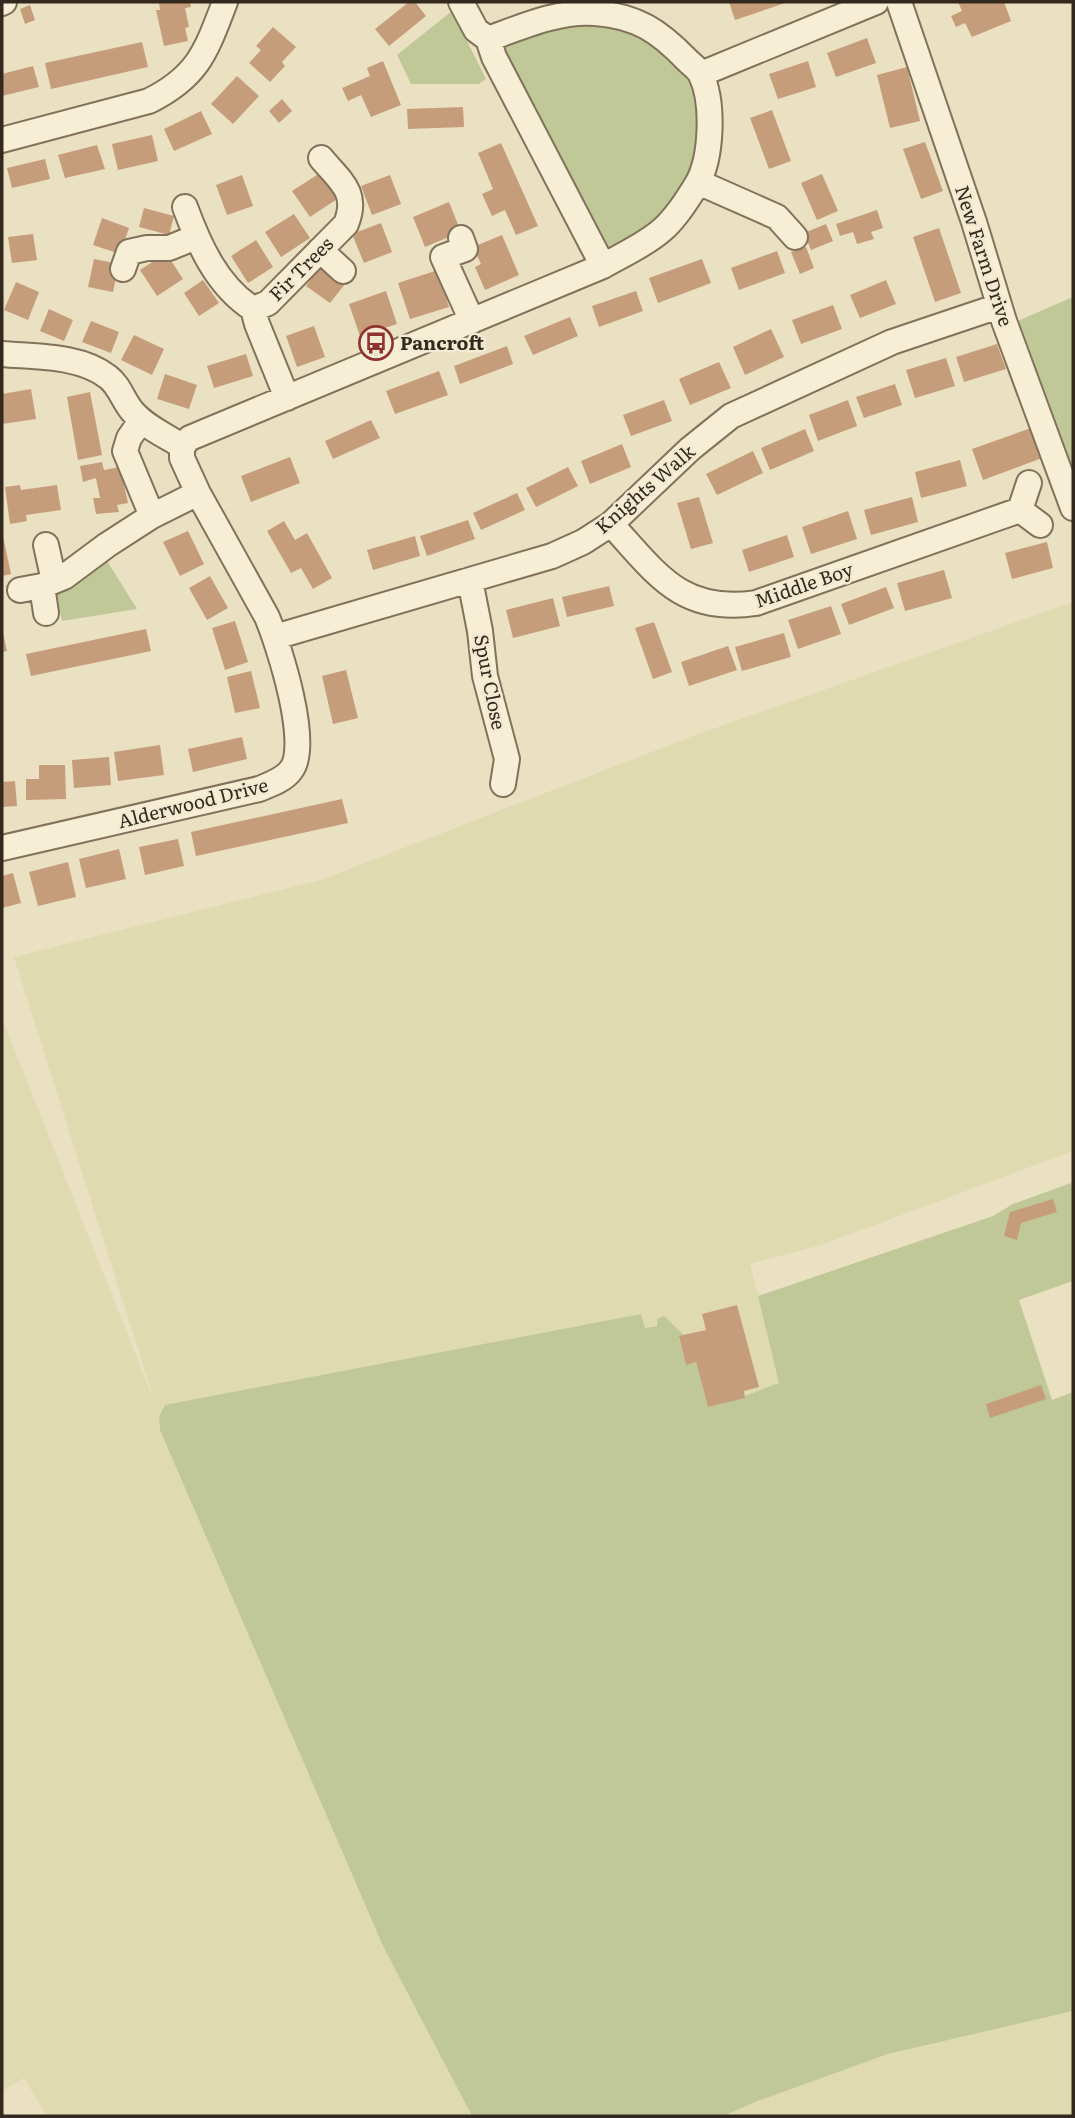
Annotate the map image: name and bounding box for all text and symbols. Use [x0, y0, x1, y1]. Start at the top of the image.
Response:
street label: New Farm Drive [949, 182, 1021, 330]
street label: Fir Trees [262, 229, 339, 307]
bus stop icon: Pancroft [357, 324, 395, 362]
place label: Pancroft [400, 328, 484, 356]
street label: Knights Walk [588, 437, 701, 539]
street label: Middle Boy [751, 554, 857, 614]
street label: Spur Close [468, 632, 514, 732]
street label: Alderwood Drive [115, 770, 271, 834]

